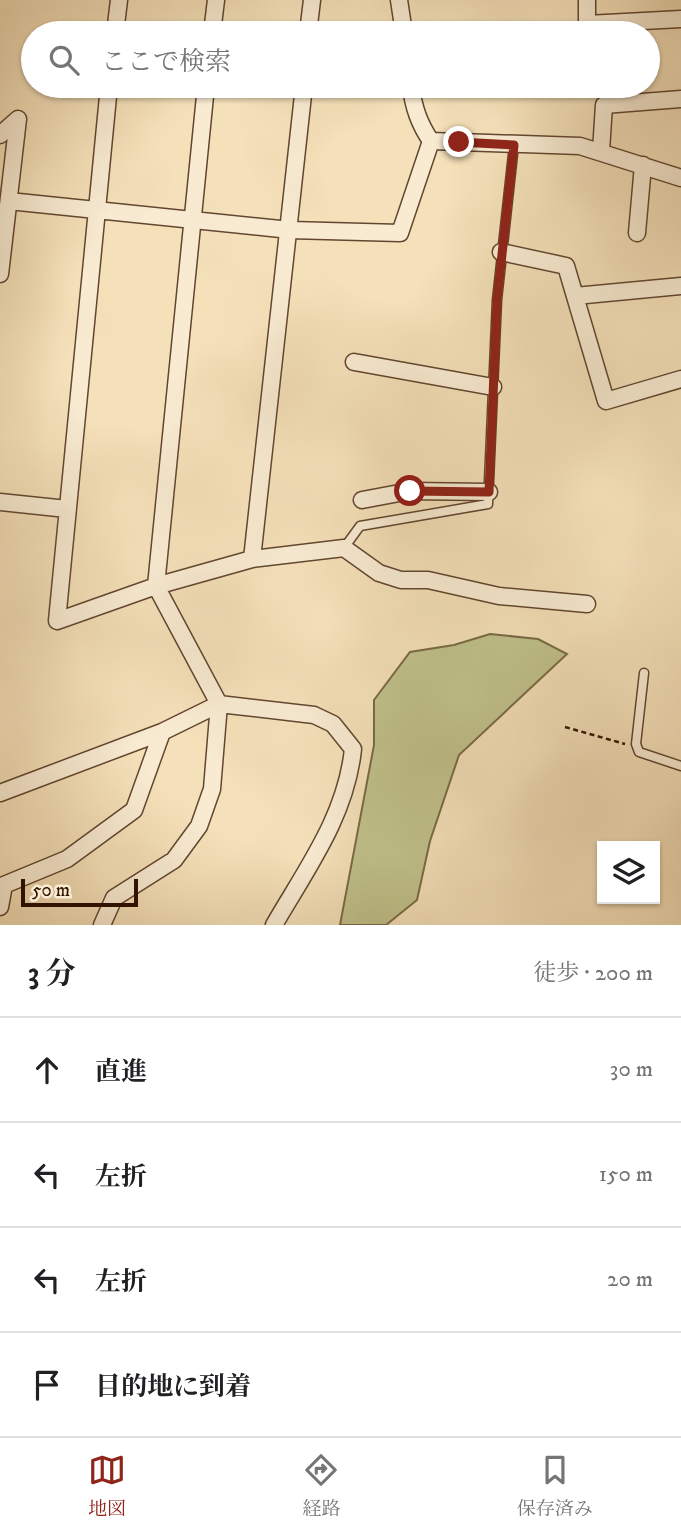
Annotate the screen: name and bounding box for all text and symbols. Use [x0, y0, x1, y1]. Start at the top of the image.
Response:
search box [21, 21, 660, 98]
icon: search [45, 41, 83, 79]
text: ここで検索 [101, 46, 231, 79]
route end [443, 126, 474, 157]
route start [394, 475, 425, 506]
map controls [597, 841, 660, 904]
button: layers [597, 841, 660, 904]
scale bar [21, 876, 138, 908]
text: 50 m [32, 879, 70, 902]
text: 3 分 [28, 956, 76, 993]
text: 徒歩 · 200 m [533, 959, 653, 988]
icon: ahead [28, 1051, 66, 1089]
text: 30 m [610, 1055, 653, 1084]
text: 直進 [95, 1056, 147, 1089]
icon: left [28, 1156, 66, 1194]
text: 150 m [599, 1160, 653, 1189]
text: 左折 [95, 1161, 147, 1194]
icon: left [28, 1261, 66, 1299]
text: 20 m [607, 1265, 653, 1294]
text: 左折 [95, 1266, 147, 1299]
icon: arrive [28, 1366, 66, 1404]
text: 目的地に到着 [95, 1371, 251, 1404]
tab: 地図 [88, 1451, 126, 1521]
tab: 経路 [302, 1451, 341, 1521]
tab: 保存済み [517, 1451, 593, 1521]

